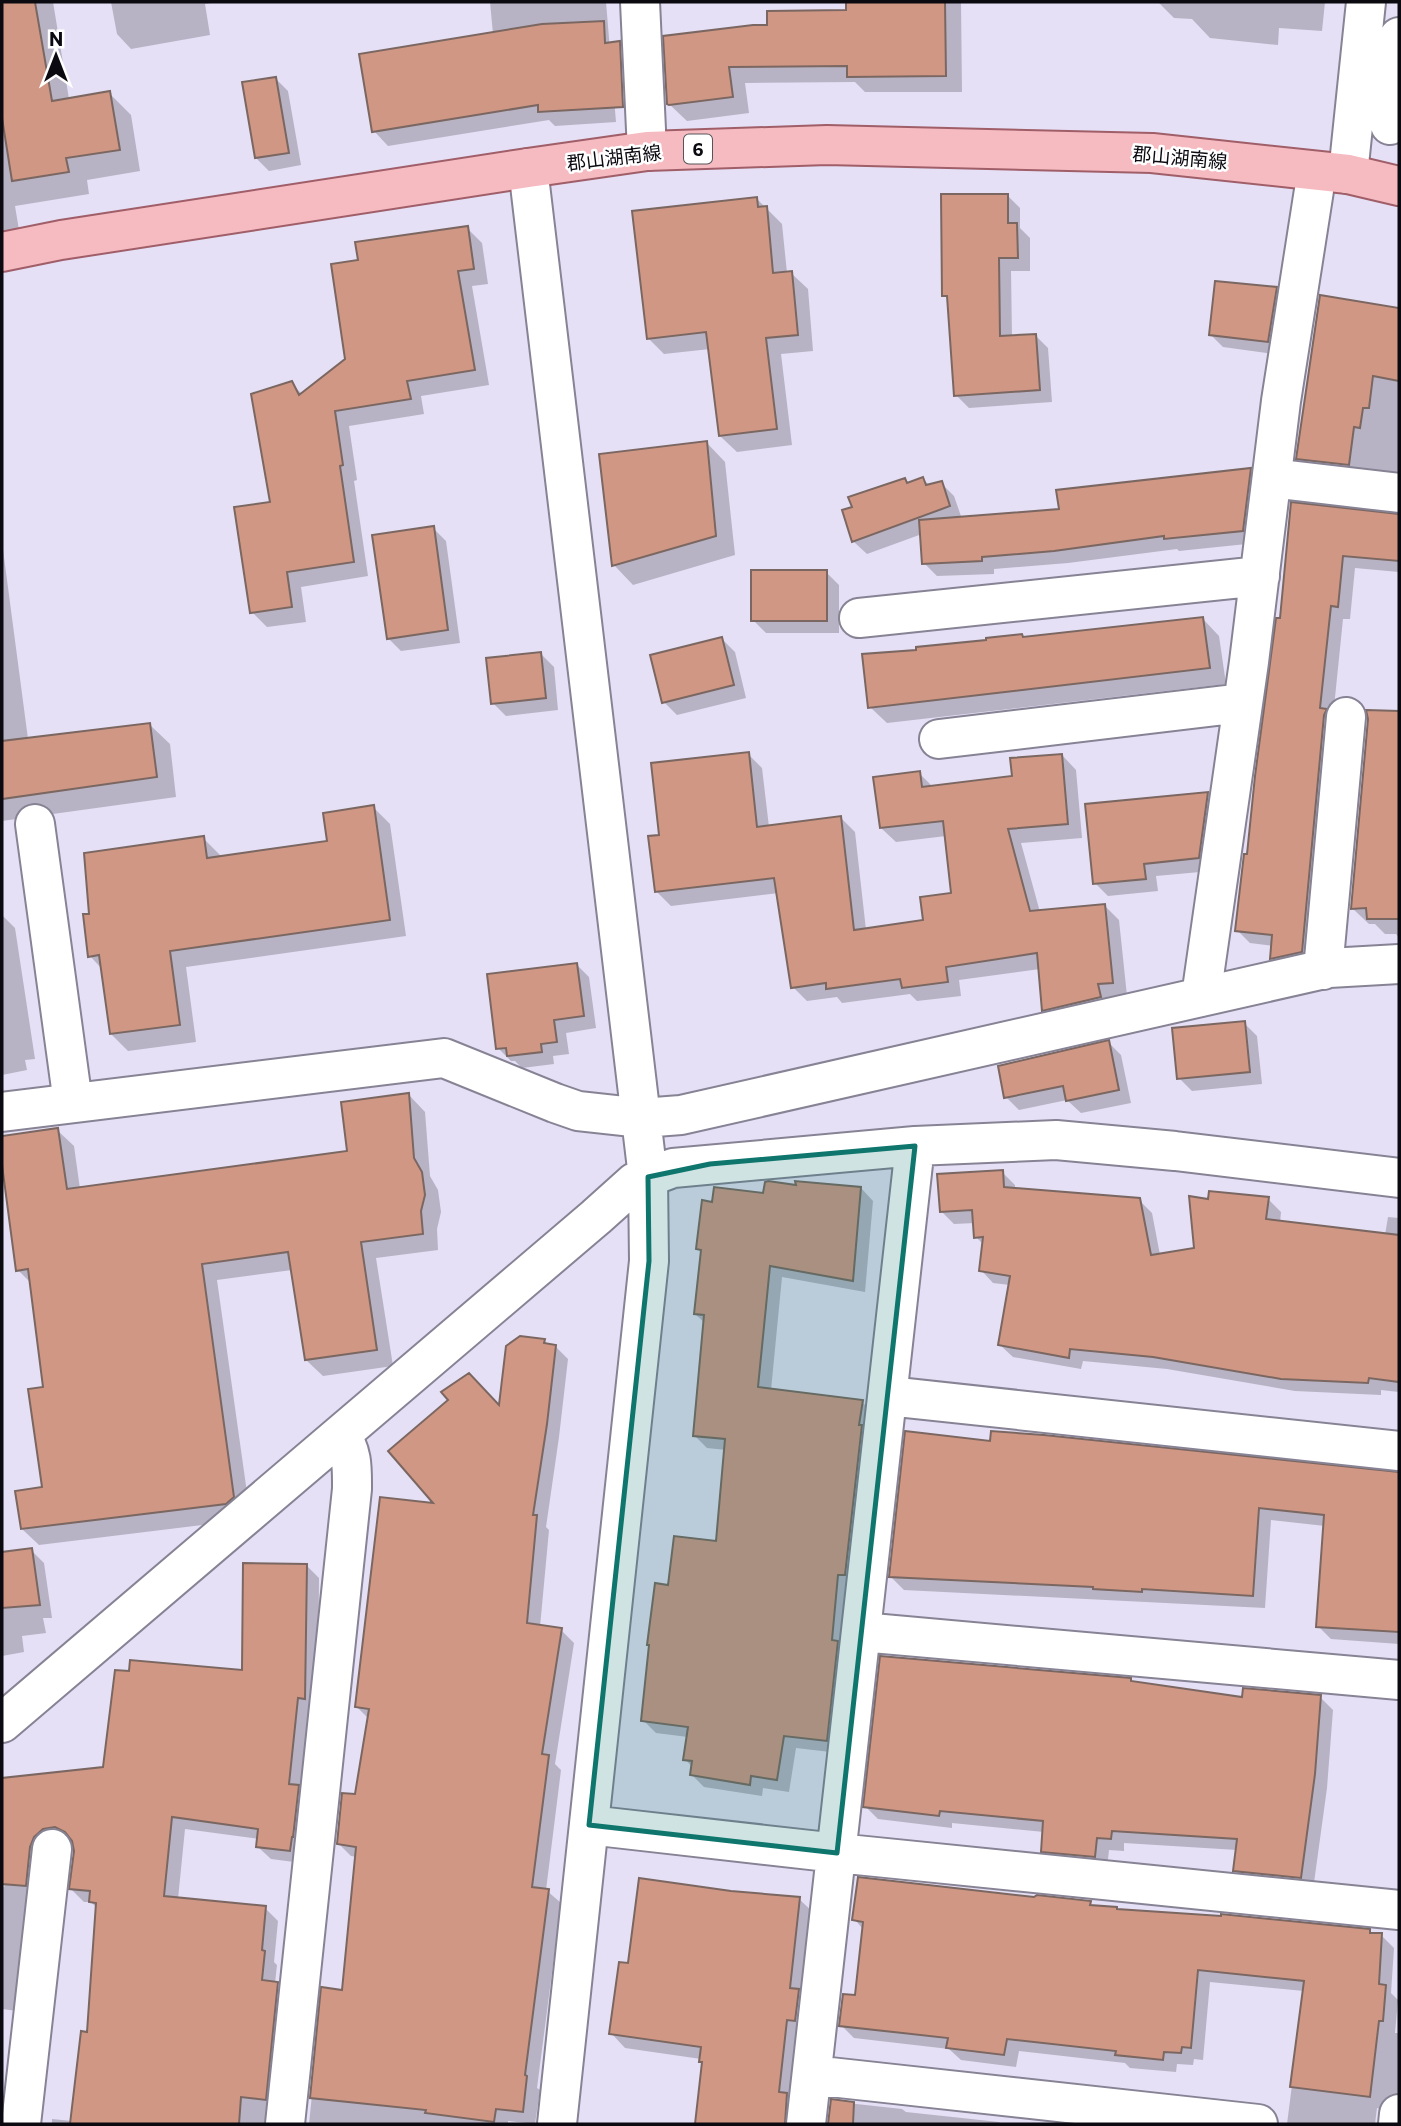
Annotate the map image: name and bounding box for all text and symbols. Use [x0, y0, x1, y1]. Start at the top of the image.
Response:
north arrow [21, 21, 91, 91]
text: N [49, 27, 63, 50]
road number: 6 [684, 134, 712, 164]
street label: 郡山湖南線 [565, 140, 663, 174]
street label: 郡山湖南線 [1132, 141, 1228, 173]

